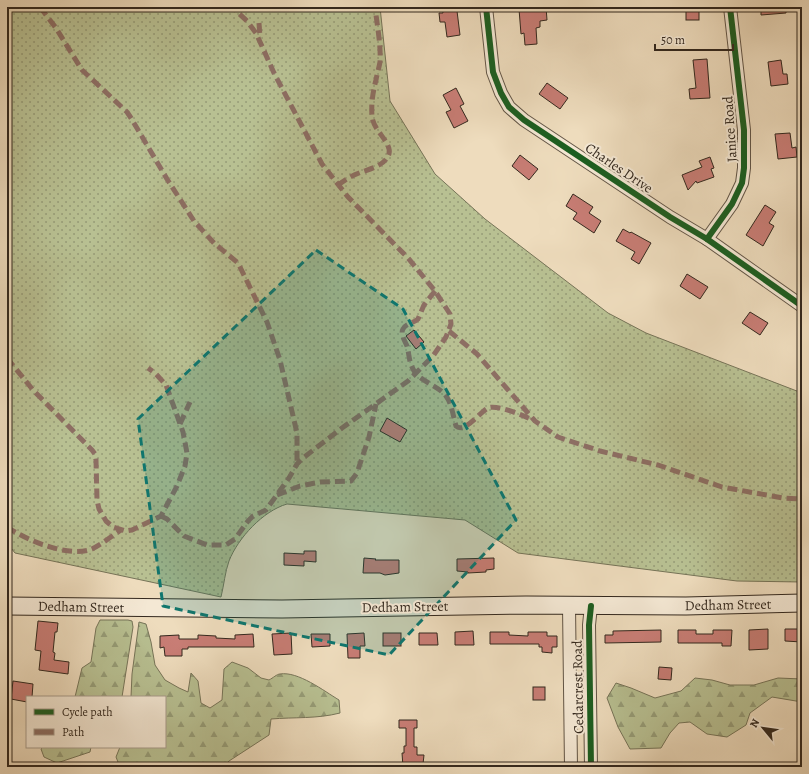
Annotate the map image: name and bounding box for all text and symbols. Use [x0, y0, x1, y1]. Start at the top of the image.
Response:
scale bar [655, 26, 733, 52]
text: 50 m [661, 32, 685, 48]
street label: Janice Road [718, 95, 742, 163]
street label: Charles Drive [581, 138, 657, 198]
street label: Dedham Street [685, 595, 772, 615]
street label: Dedham Street [38, 597, 125, 617]
street label: Dedham Street [362, 597, 449, 617]
street label: Cedarcrest Road [568, 640, 588, 734]
legend [26, 696, 166, 748]
text: Cycle path [62, 704, 113, 720]
north arrow [743, 708, 783, 748]
text: N [746, 716, 763, 731]
text: Path [62, 724, 85, 740]

